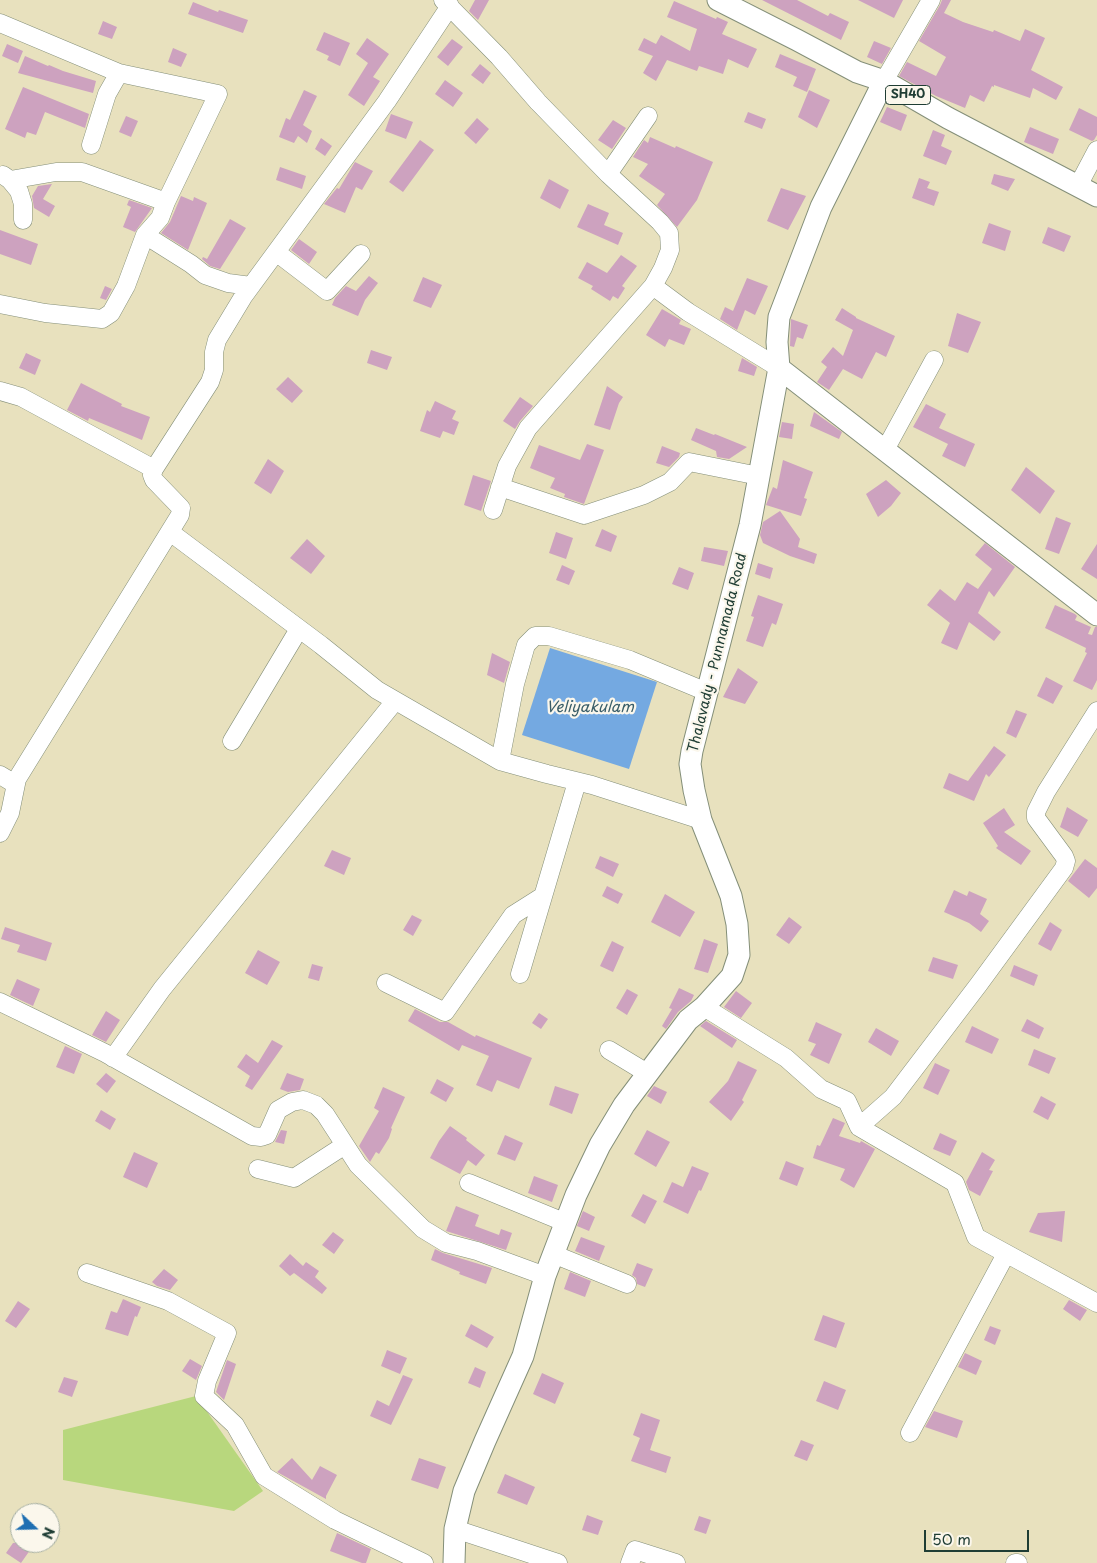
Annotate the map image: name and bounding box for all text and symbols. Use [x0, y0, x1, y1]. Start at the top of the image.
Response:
road number: SH40 [886, 86, 930, 104]
street label: Thalavady - Punnamada Road [685, 551, 751, 755]
water label: Veliyakulam [546, 699, 634, 717]
north arrow [10, 1503, 60, 1553]
scale bar [927, 1520, 1032, 1552]
text: N [37, 1524, 60, 1542]
text: 50 m [932, 1527, 971, 1550]

